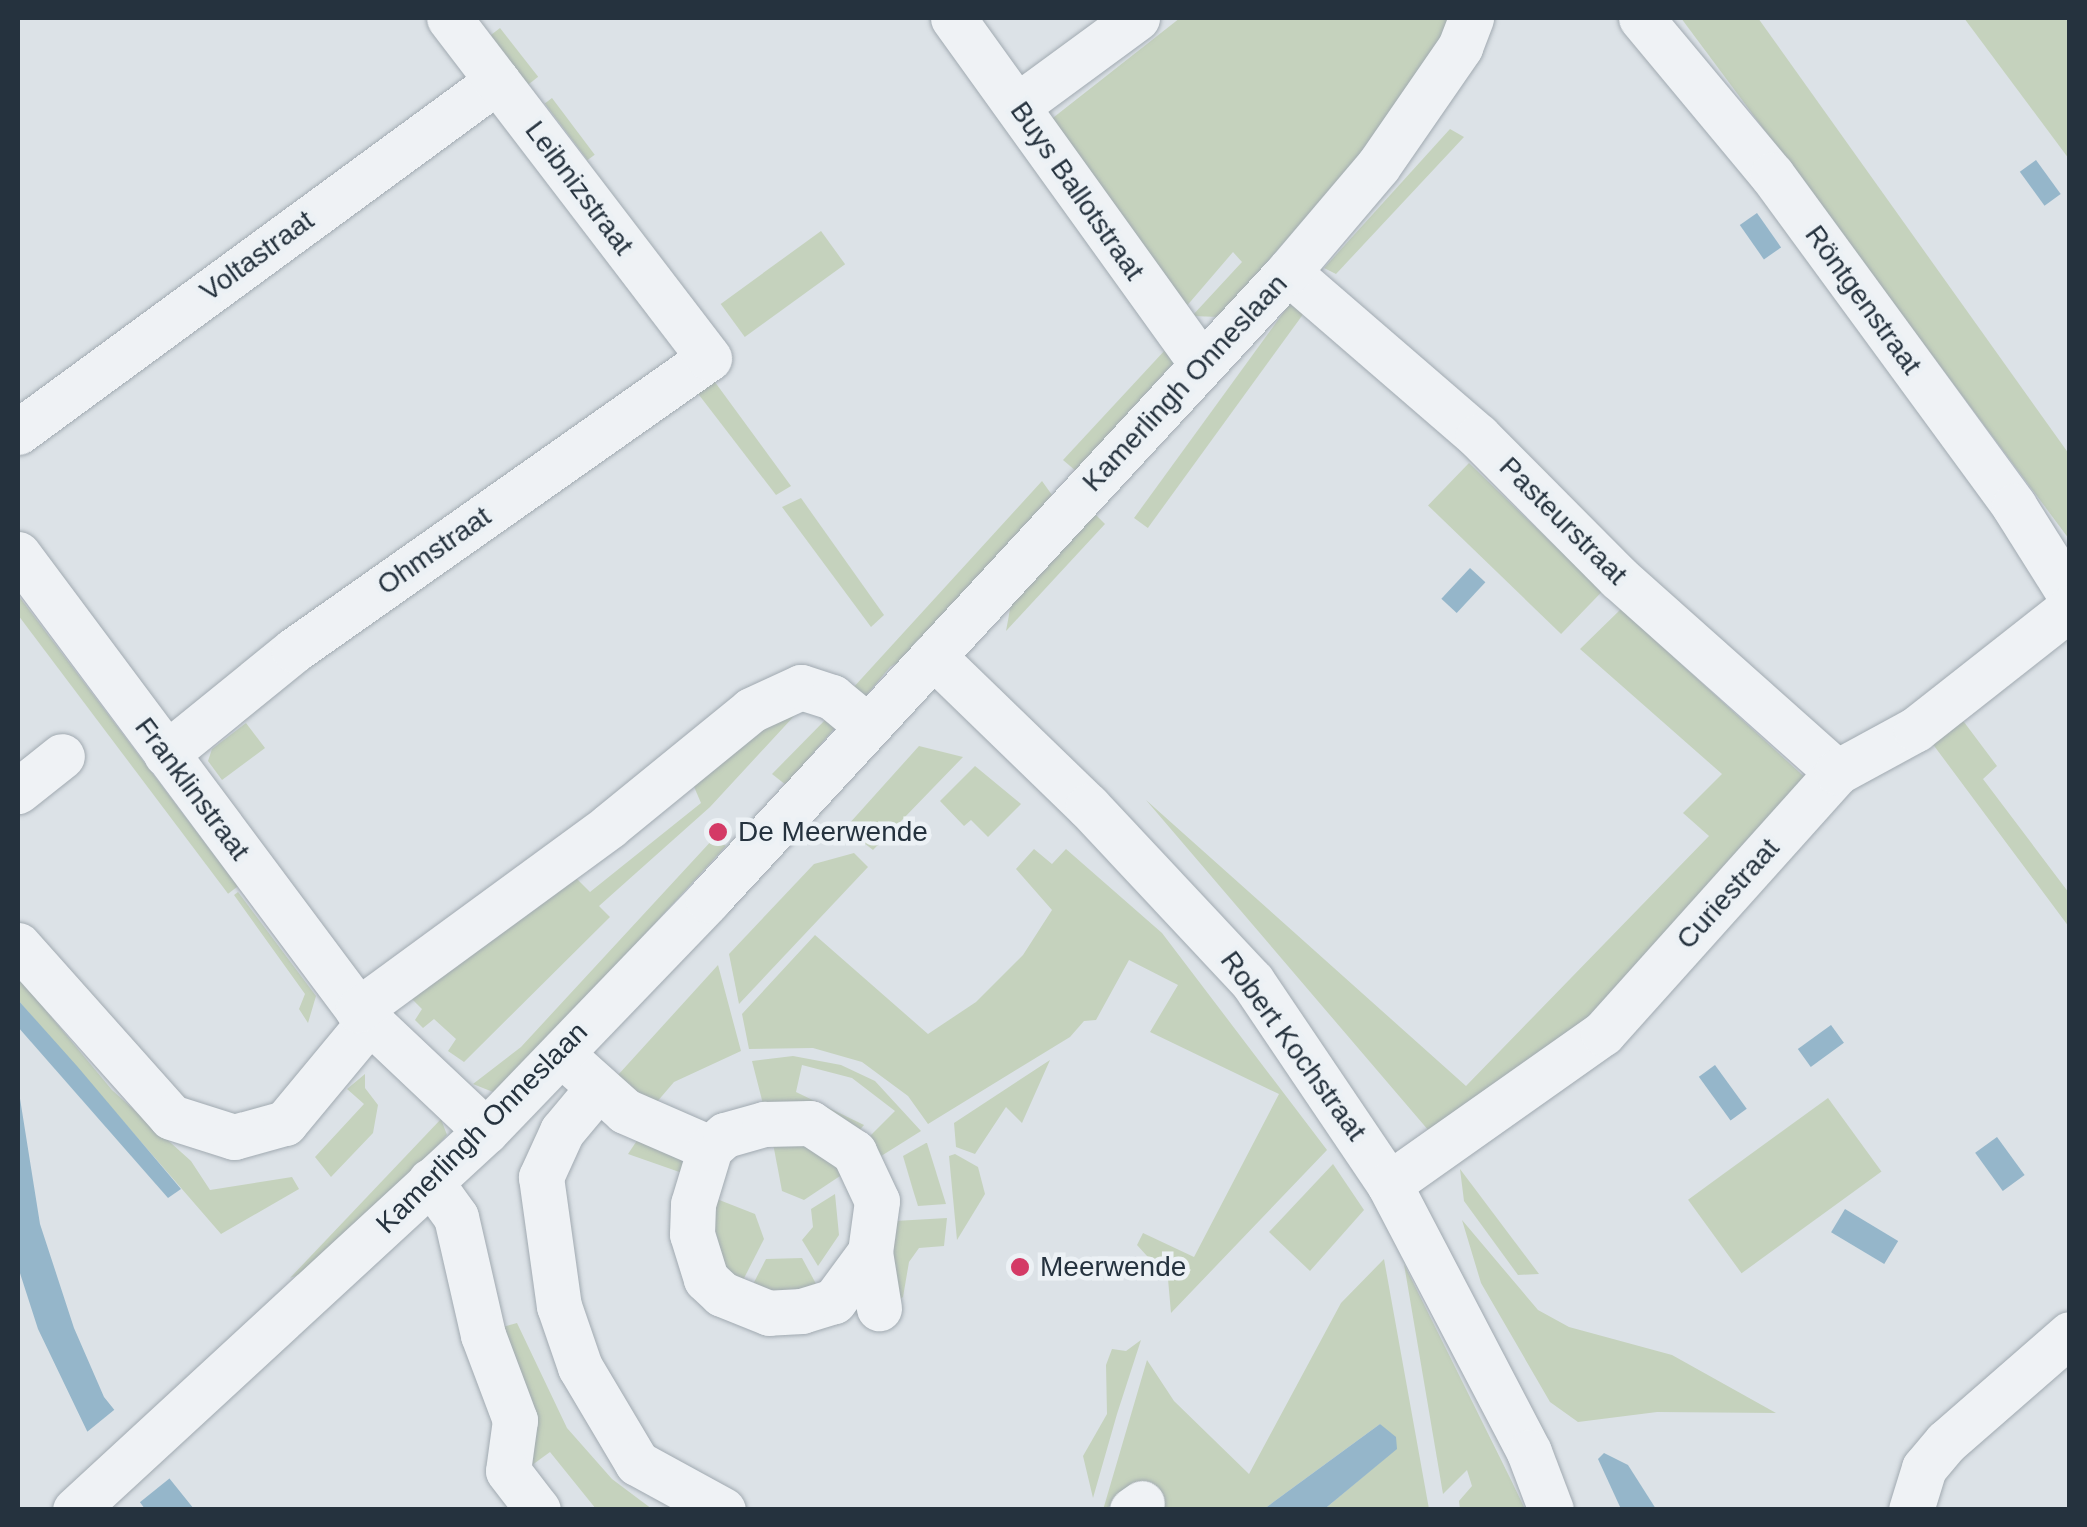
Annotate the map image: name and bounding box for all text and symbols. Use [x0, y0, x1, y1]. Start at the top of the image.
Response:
street label: Buys Ballotstraat [1003, 95, 1151, 287]
street label: Leibnizstraat [518, 114, 640, 262]
street label: Voltastraat [194, 204, 320, 308]
street label: Röntgenstraat [1798, 219, 1928, 381]
street label: Kamerlingh Onneslaan [1076, 267, 1294, 499]
street label: Pasteurstraat [1492, 450, 1634, 592]
street label: Ohmstraat [371, 500, 497, 602]
street label: Franklinstraat [128, 711, 256, 867]
place label: De Meerwende [738, 815, 928, 849]
marker: De Meerwende [707, 821, 729, 843]
street label: Curiestraat [1670, 832, 1786, 956]
street label: Robert Kochstraat [1213, 945, 1373, 1147]
street label: Kamerlingh Onneslaan [369, 1015, 595, 1241]
place label: Meerwende [1040, 1250, 1186, 1284]
marker: Meerwende [1009, 1256, 1031, 1278]

